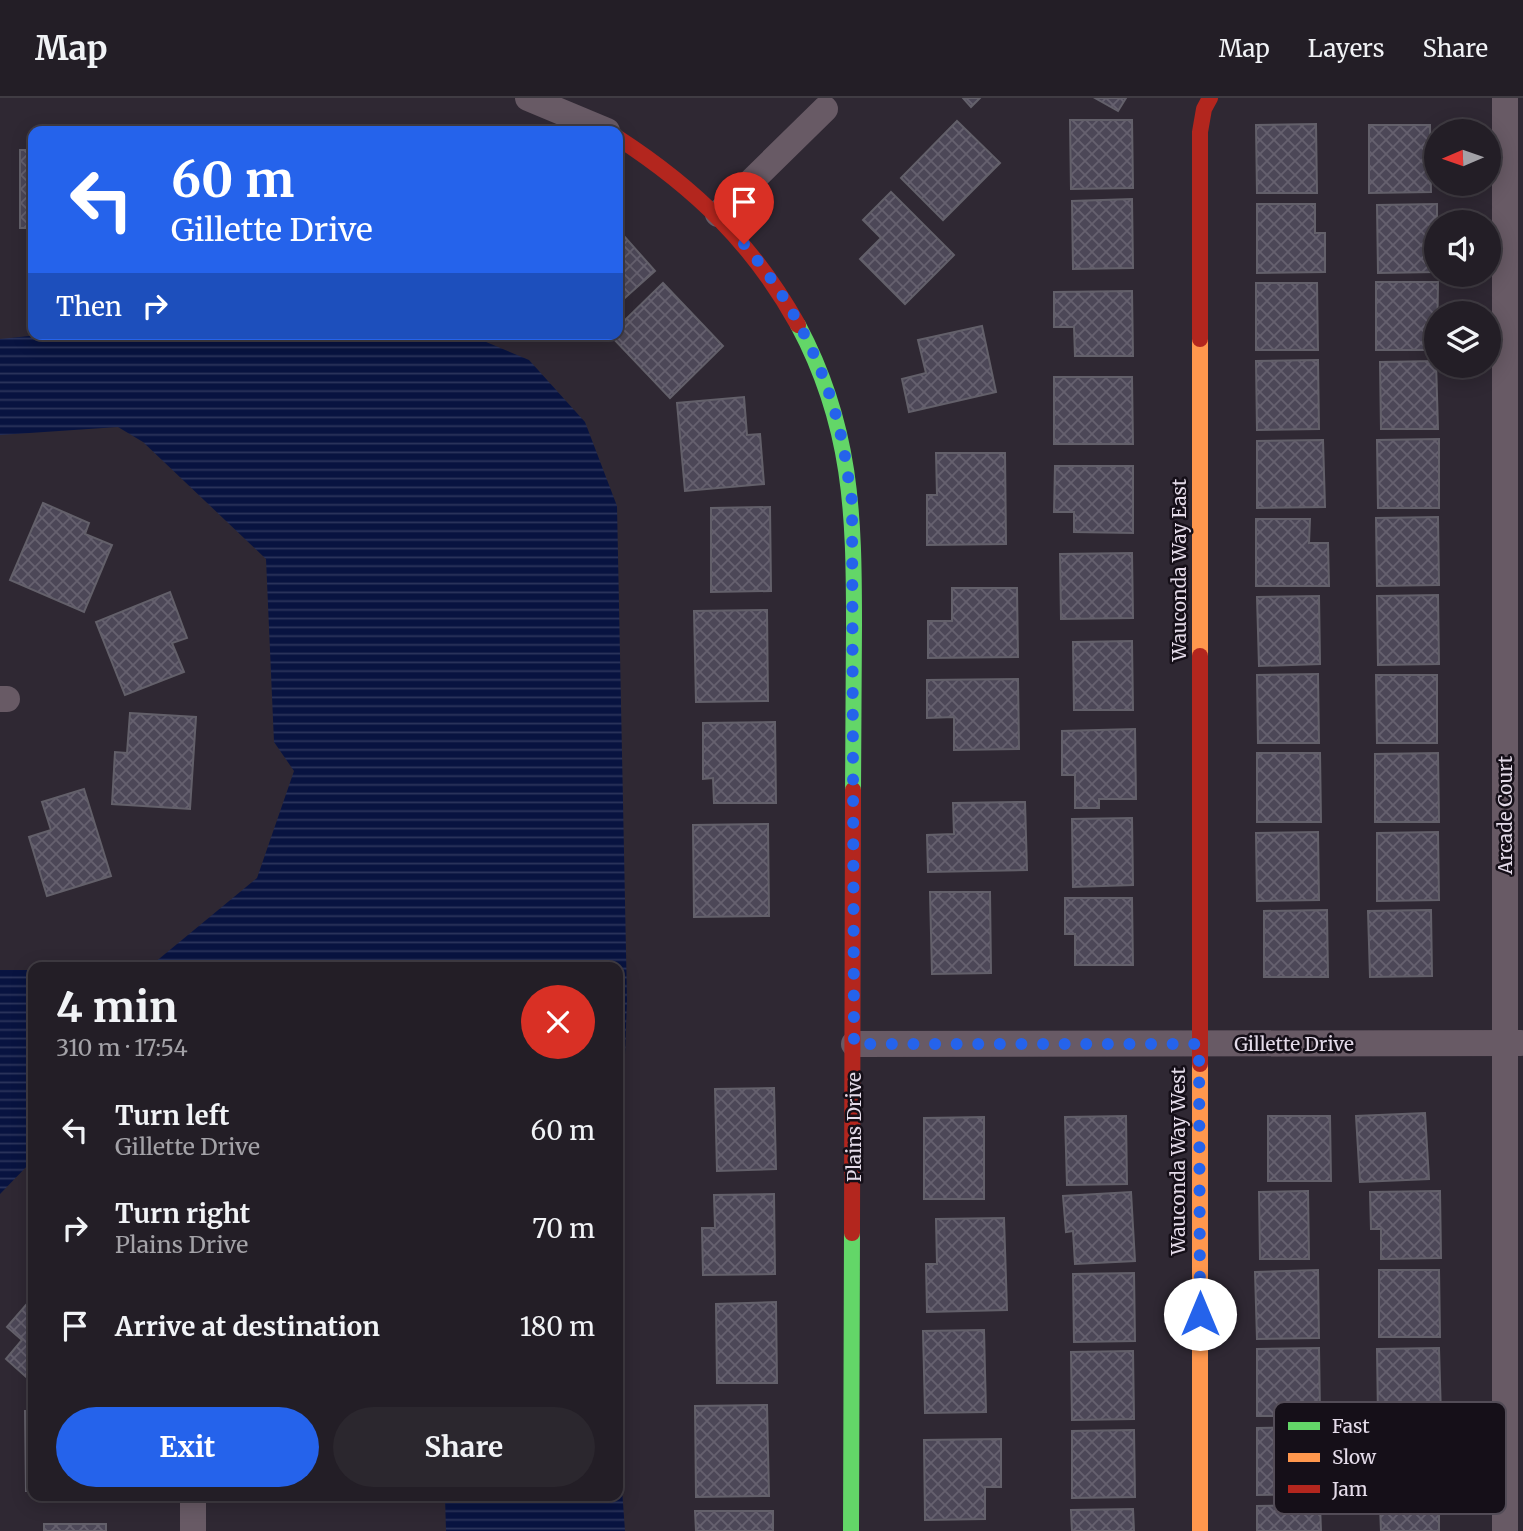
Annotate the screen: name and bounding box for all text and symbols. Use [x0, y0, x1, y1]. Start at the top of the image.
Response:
text: Map [35, 28, 108, 69]
text: Map [1219, 33, 1270, 64]
text: Layers [1308, 33, 1384, 64]
text: Share [1422, 33, 1488, 64]
north arrow [1424, 119, 1502, 196]
map controls [1424, 119, 1501, 378]
text: 60 m [171, 149, 294, 210]
icon: left [56, 154, 147, 245]
pin [714, 172, 774, 244]
icon: arrive [725, 183, 763, 221]
text: Gillette Drive [171, 210, 373, 250]
button: sound [1424, 210, 1501, 287]
icon: right [136, 287, 174, 325]
text: Then [56, 290, 122, 323]
button: layers [1424, 301, 1501, 378]
street label: Wauconda Way East [1167, 478, 1191, 662]
street label: Arcade Court [1493, 755, 1517, 875]
text: 4 min [56, 981, 178, 1033]
button: close [521, 985, 595, 1059]
street label: Gillette Drive [1234, 1032, 1354, 1056]
text: 310 m · 17:54 [56, 1033, 188, 1062]
street label: Wauconda Way West [1166, 1067, 1190, 1256]
street label: Plains Drive [842, 1072, 866, 1182]
text: Turn left [115, 1099, 229, 1132]
icon: left [56, 1111, 94, 1149]
text: 60 m [531, 1114, 595, 1147]
text: Gillette Drive [115, 1132, 260, 1161]
text: Turn right [115, 1197, 250, 1230]
icon: right [56, 1209, 94, 1247]
text: 70 m [532, 1212, 595, 1245]
text: Plains Drive [115, 1230, 248, 1259]
position arrow [1163, 1277, 1237, 1351]
icon: arrive [56, 1307, 94, 1345]
text: Arrive at destination [115, 1310, 380, 1343]
text: 180 m [520, 1310, 595, 1343]
legend [1274, 1402, 1506, 1514]
button: Exit [56, 1407, 319, 1487]
button: Share [333, 1407, 595, 1487]
text: Fast [1332, 1414, 1370, 1438]
text: Slow [1332, 1445, 1377, 1469]
text: Jam [1331, 1477, 1368, 1501]

